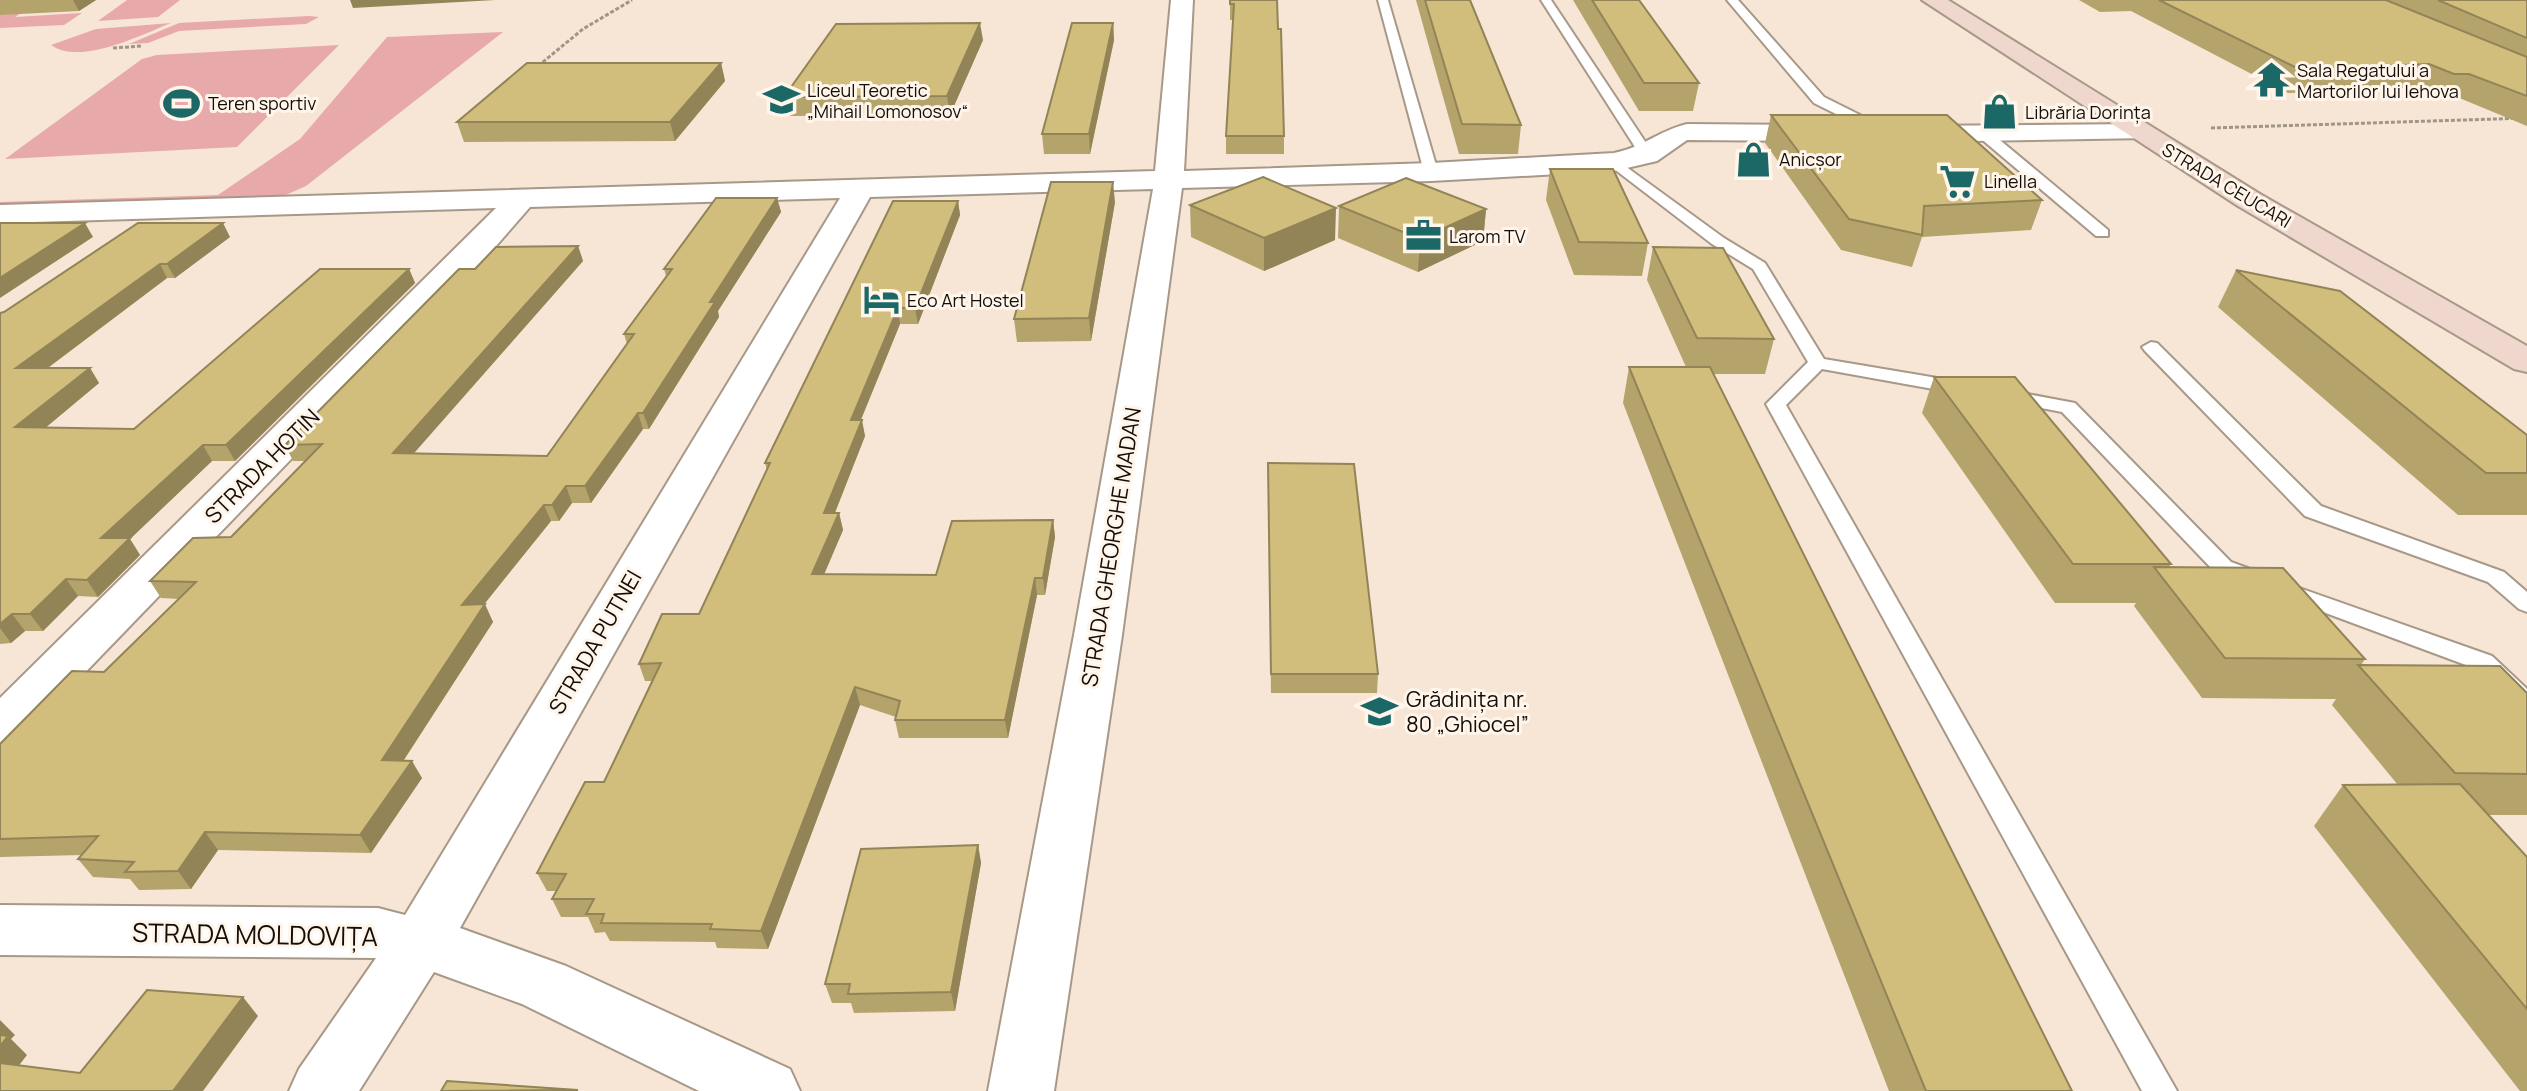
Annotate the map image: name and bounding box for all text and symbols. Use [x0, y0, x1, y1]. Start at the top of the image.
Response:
place label: Sala Regatului a Martorilor lui Iehova [2297, 58, 2459, 103]
temple icon: Sala Regatului a Martorilor lui Iehova [2252, 61, 2290, 99]
place label: Liceul Teoretic „Mihail Lomonosov“ [807, 78, 968, 123]
school or university icon: Liceul Teoretic „Mihail Lomonosov“ [762, 81, 800, 119]
sports icon: Teren sportiv [163, 84, 201, 122]
place label: Teren sportiv [208, 91, 316, 115]
shop icon: Librăria Dorința [1980, 93, 2018, 131]
place label: Librăria Dorința [2025, 100, 2151, 124]
street label: STRADA CEUCARI [2158, 137, 2296, 233]
shop icon: Anicșor [1734, 140, 1772, 178]
place label: Anicșor [1779, 147, 1842, 171]
supermarket icon: Linella [1939, 162, 1977, 200]
place label: Linella [1984, 169, 2037, 193]
office icon: Larom TV [1404, 217, 1442, 255]
place label: Larom TV [1449, 224, 1526, 248]
hotel icon: Eco Art Hostel [862, 281, 900, 319]
place label: Eco Art Hostel [907, 288, 1024, 312]
street label: STRADA HOTIN [198, 402, 326, 530]
street label: STRADA GHEORGHE MADAN [1074, 405, 1148, 689]
street label: STRADA PUTNEI [542, 564, 648, 720]
place label: Grădinița nr. 80 „Ghiocel” [1406, 684, 1529, 739]
school or university icon: Grădinița nr. 80 „Ghiocel” [1361, 693, 1399, 731]
street label: STRADA MOLDOVIȚA [132, 914, 378, 954]

